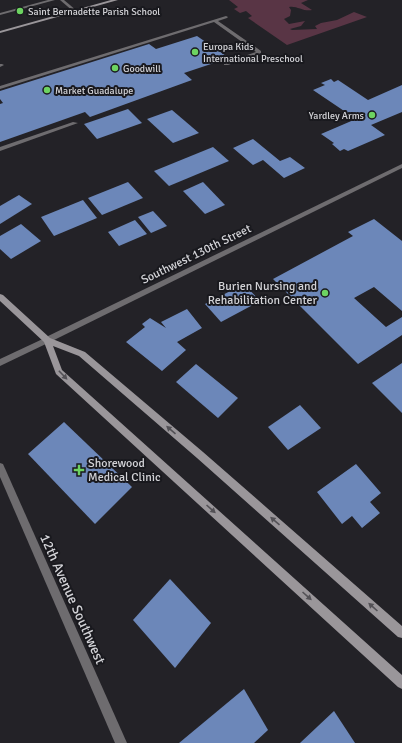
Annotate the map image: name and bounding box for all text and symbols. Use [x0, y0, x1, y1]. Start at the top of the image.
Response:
marker: Saint Bernadette Parish School [15, 6, 25, 16]
place label: Saint Bernadette Parish School [28, 6, 160, 18]
place label: Europa Kids International Preschool [203, 41, 303, 65]
marker: Europa Kids International Preschool [190, 47, 200, 57]
marker: Goodwill [110, 63, 120, 73]
place label: Goodwill [123, 63, 161, 75]
marker: Market Guadalupe [42, 85, 52, 95]
place label: Market Guadalupe [55, 85, 133, 97]
place label: Yardley Arms [309, 110, 365, 122]
marker: Yardley Arms [367, 110, 377, 120]
street label: Southwest 130th Street [139, 221, 254, 288]
place label: Burien Nursing and Rehabilitation Center [208, 279, 318, 308]
marker: Burien Nursing and Rehabilitation Center [320, 288, 330, 298]
one-way arrow [59, 370, 68, 380]
one-way arrow [166, 426, 175, 435]
place label: Shorewood Medical Clinic [88, 456, 161, 485]
marker: Shorewood Medical Clinic [73, 464, 85, 476]
one-way arrow [206, 505, 216, 514]
one-way arrow [271, 517, 280, 526]
street label: 12th Avenue Southwest [36, 532, 109, 667]
one-way arrow [302, 592, 312, 601]
one-way arrow [368, 602, 378, 611]

